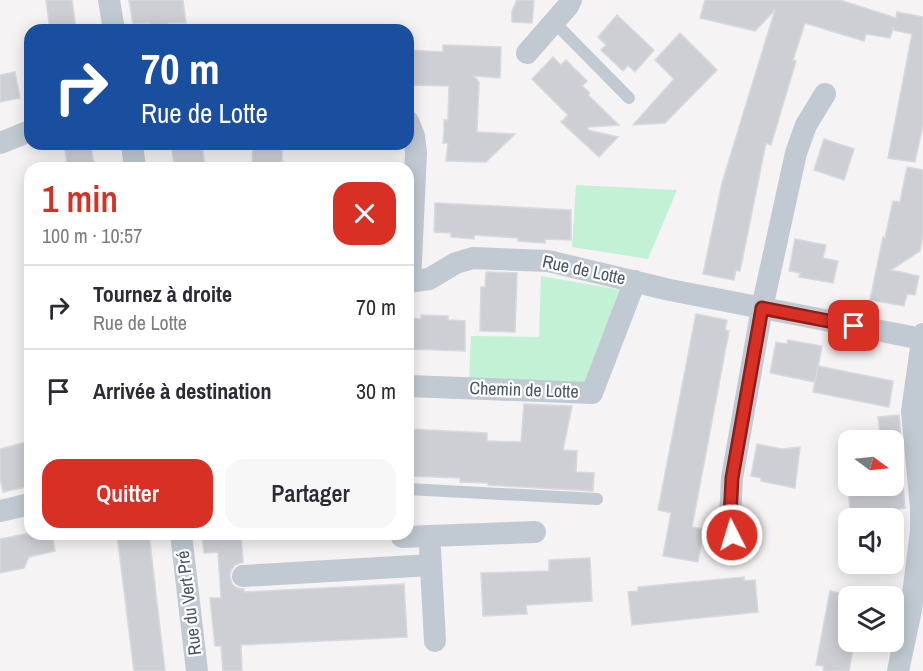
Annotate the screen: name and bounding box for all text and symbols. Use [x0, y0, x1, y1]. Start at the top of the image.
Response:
text: 70 m [141, 41, 220, 97]
icon: right [42, 48, 120, 126]
text: Rue de Lotte [141, 95, 268, 131]
text: 1 min [42, 175, 118, 223]
button: close [333, 182, 396, 245]
text: 100 m · 10:57 [42, 222, 142, 249]
street label: Rue de Lotte [540, 248, 628, 291]
text: Tournez à droite [93, 279, 232, 309]
icon: right [42, 291, 75, 324]
text: 70 m [356, 292, 396, 322]
pin [828, 300, 879, 351]
text: Rue de Lotte [93, 309, 187, 336]
icon: arrive [837, 309, 870, 342]
icon: arrive [42, 375, 75, 408]
street label: Chemin de Lotte [469, 375, 579, 404]
text: Arrivée à destination [93, 376, 271, 406]
text: 30 m [356, 376, 396, 406]
north arrow [838, 430, 904, 496]
map controls [838, 430, 904, 652]
button: Quitter [42, 459, 213, 528]
button: Partager [225, 459, 396, 528]
position arrow [700, 503, 764, 567]
button: sound [838, 508, 904, 574]
street label: Rue du Vert Pré [170, 549, 207, 657]
button: layers [838, 586, 904, 652]

